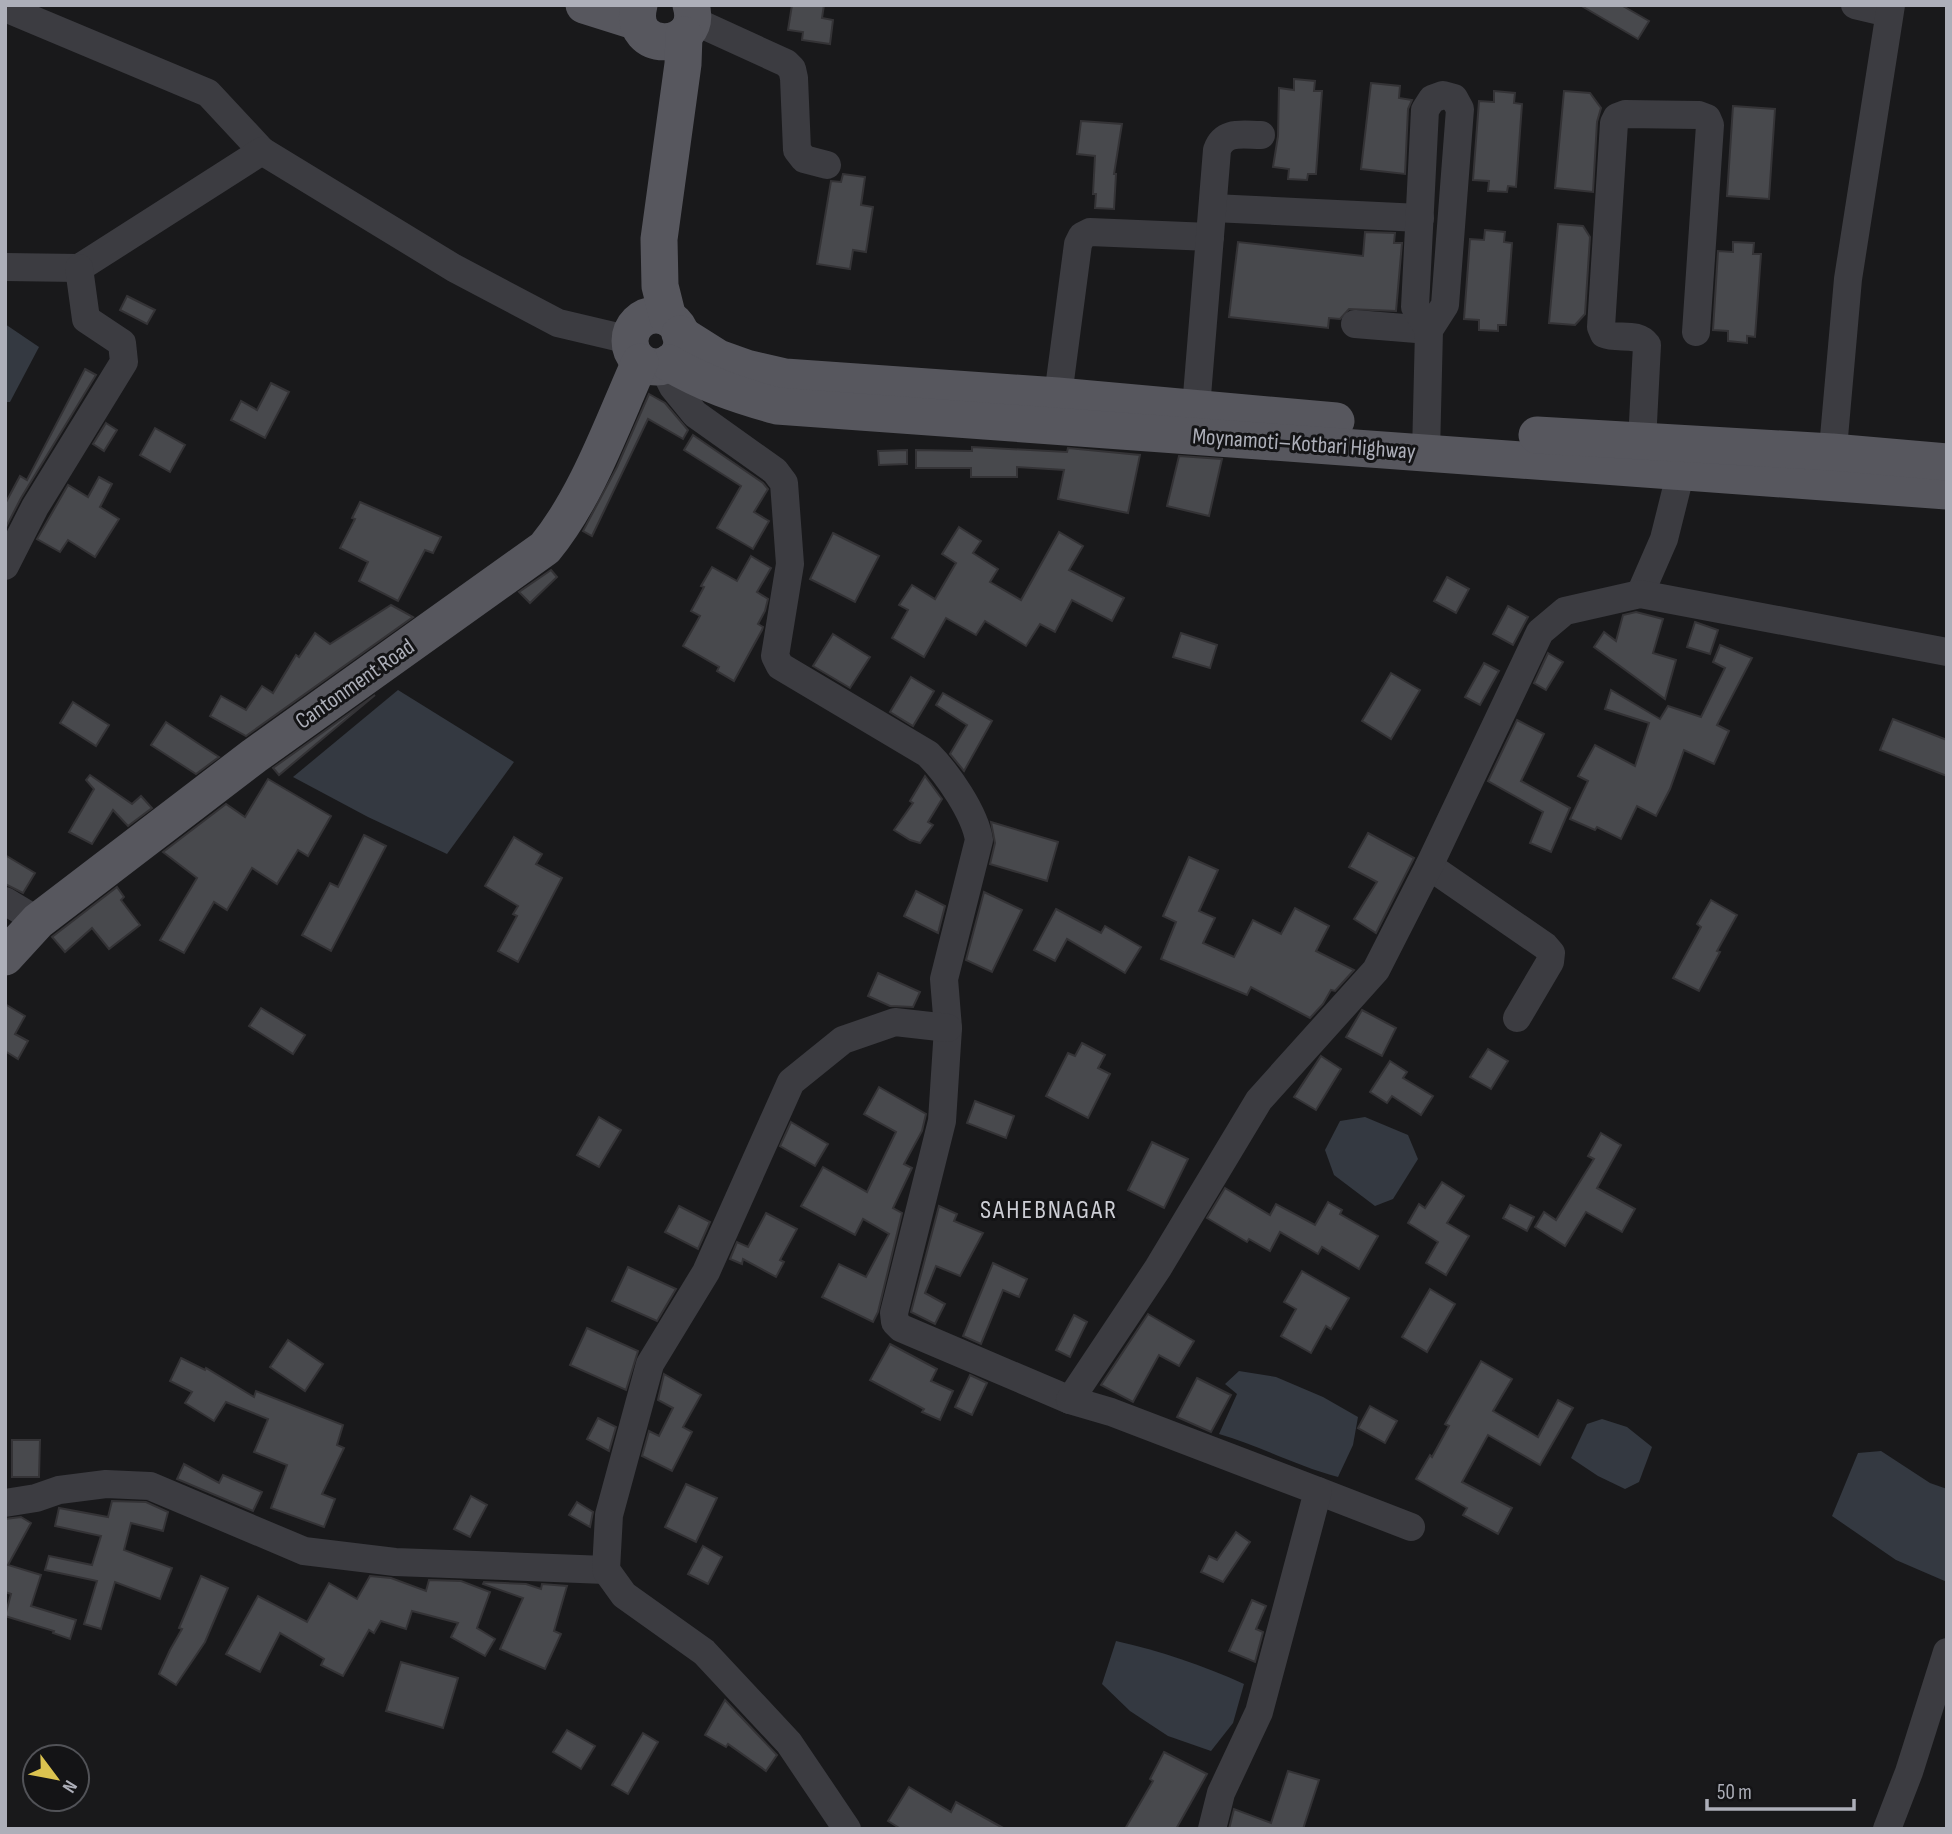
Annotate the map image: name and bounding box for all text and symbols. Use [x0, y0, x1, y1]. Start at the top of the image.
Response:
street label: Moynamoti–Kotbari Highway [1191, 422, 1417, 466]
street label: Cantonment Road [290, 633, 420, 735]
district label: SAHEBNAGAR [980, 1195, 1118, 1226]
north arrow [21, 1743, 91, 1813]
scale bar [1707, 1768, 1854, 1812]
text: N [57, 1776, 82, 1797]
text: 50 m [1717, 1780, 1752, 1805]

